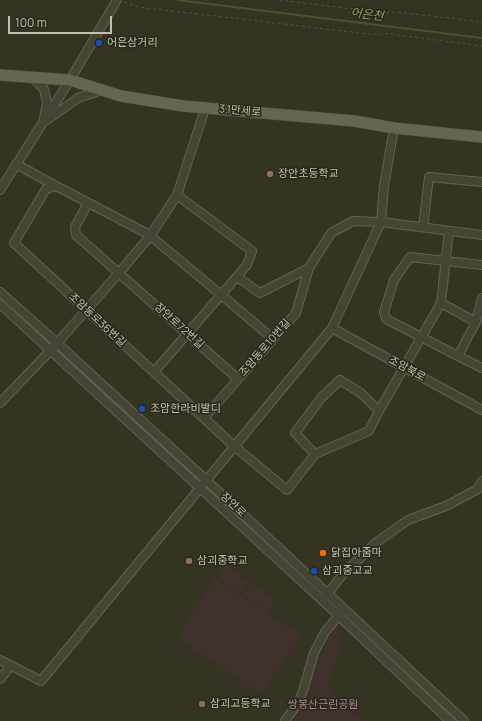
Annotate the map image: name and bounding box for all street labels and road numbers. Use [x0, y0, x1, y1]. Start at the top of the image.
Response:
street label: 3.1만세로 [218, 103, 262, 119]
street label: 조암동로36번길 [66, 290, 128, 350]
street label: 장안로72번길 [151, 300, 207, 352]
street label: 조암동로10번길 [236, 317, 294, 379]
street label: 조암북로 [386, 353, 428, 385]
street label: 장안로 [217, 490, 249, 520]

